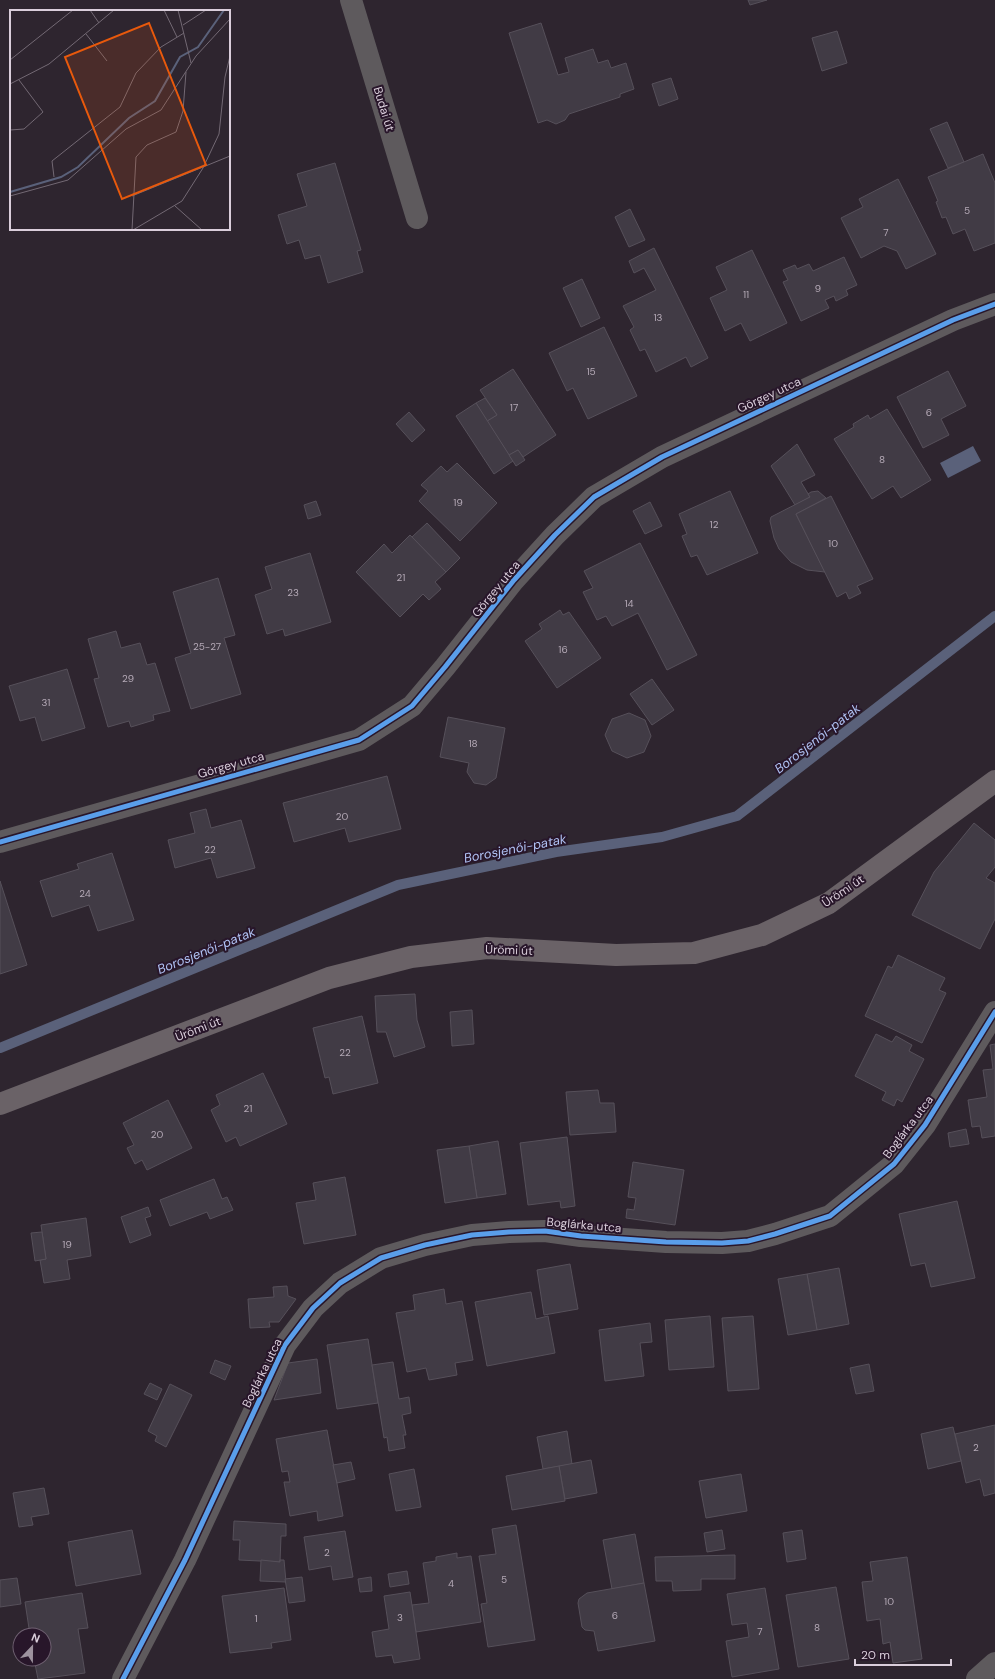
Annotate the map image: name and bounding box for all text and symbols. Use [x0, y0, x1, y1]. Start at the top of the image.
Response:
inset map [10, 10, 230, 230]
street label: Budai út [370, 85, 398, 134]
house number: 5 [964, 204, 970, 217]
house number: 7 [883, 226, 889, 239]
house number: 9 [815, 282, 821, 295]
house number: 11 [743, 288, 749, 301]
house number: 13 [653, 311, 663, 324]
house number: 15 [586, 365, 596, 378]
street label: Görgey utca [735, 373, 803, 417]
house number: 17 [510, 401, 518, 414]
house number: 6 [926, 406, 932, 419]
house number: 8 [879, 453, 885, 466]
house number: 19 [453, 496, 463, 509]
house number: 12 [710, 518, 719, 531]
house number: 10 [828, 537, 838, 550]
street label: Görgey utca [468, 557, 524, 621]
house number: 21 [397, 571, 405, 584]
house number: 23 [287, 586, 299, 599]
house number: 14 [624, 597, 634, 610]
house number: 25-27 [193, 640, 221, 653]
house number: 16 [558, 643, 568, 656]
house number: 29 [122, 672, 134, 685]
house number: 31 [42, 696, 50, 709]
water label: Borosjenői-patak [771, 699, 864, 777]
house number: 18 [468, 737, 478, 750]
street label: Görgey utca [196, 748, 266, 782]
house number: 20 [336, 810, 348, 823]
water label: Borosjenői-patak [462, 830, 568, 867]
house number: 22 [204, 843, 216, 856]
street label: Ürömi út [819, 871, 867, 911]
house number: 24 [79, 887, 91, 900]
water label: Borosjenői-patak [155, 923, 258, 978]
street label: Ürömi út [485, 941, 533, 959]
street label: Ürömi út [173, 1013, 223, 1045]
house number: 22 [339, 1046, 351, 1059]
street label: Boglárka utca [879, 1092, 937, 1162]
house number: 21 [244, 1102, 252, 1115]
house number: 20 [151, 1128, 163, 1141]
street label: Boglárka utca [546, 1214, 622, 1236]
house number: 19 [62, 1238, 72, 1251]
street label: Boglárka utca [238, 1336, 286, 1410]
house number: 2 [973, 1441, 979, 1454]
house number: 2 [324, 1546, 330, 1559]
house number: 5 [501, 1573, 507, 1586]
house number: 4 [448, 1577, 454, 1590]
house number: 10 [884, 1595, 894, 1608]
house number: 6 [612, 1609, 618, 1622]
house number: 3 [397, 1611, 403, 1624]
house number: 1 [254, 1612, 258, 1625]
house number: 8 [814, 1621, 820, 1634]
house number: 7 [757, 1625, 763, 1638]
north arrow [12, 1627, 52, 1667]
text: N [29, 1630, 42, 1646]
scale bar [855, 1641, 951, 1667]
text: 20 m [861, 1647, 890, 1663]

